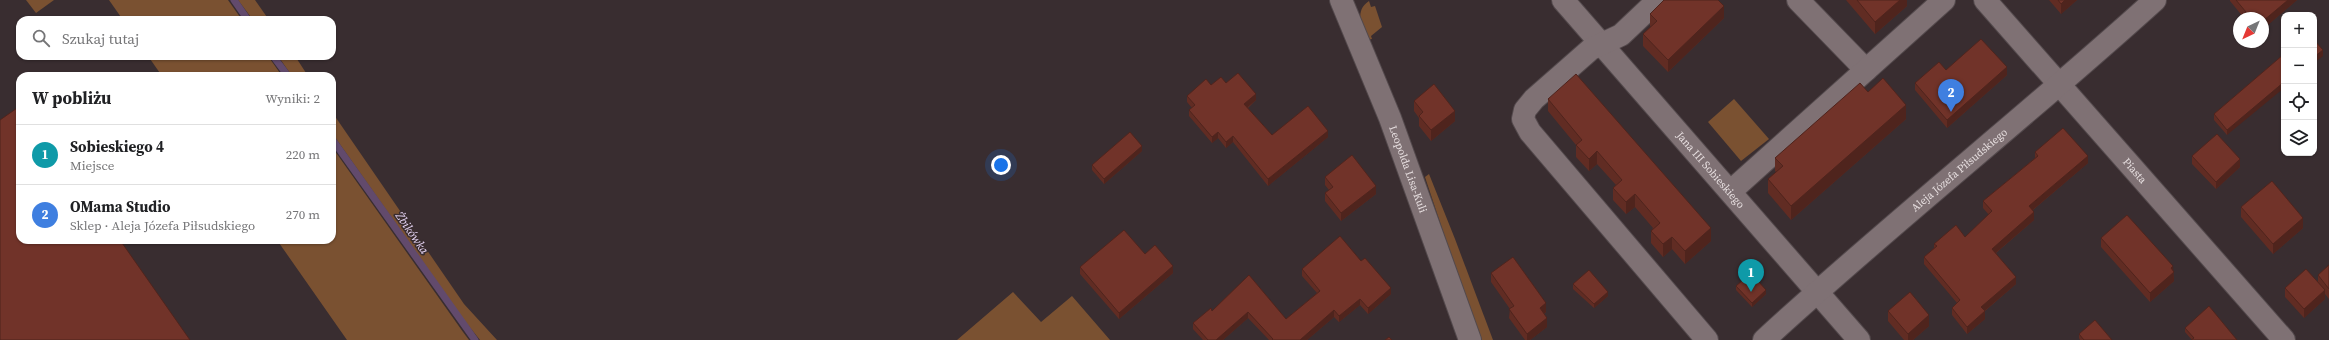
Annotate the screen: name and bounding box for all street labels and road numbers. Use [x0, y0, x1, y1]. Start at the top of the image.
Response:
street label: Leopolda Lisa-Kuli [1385, 123, 1431, 215]
street label: Aleja Józefa Piłsudskiego [1908, 125, 2011, 215]
street label: Jana III Sobieskiego [1672, 128, 1748, 212]
street label: Piasta [2119, 155, 2150, 187]

